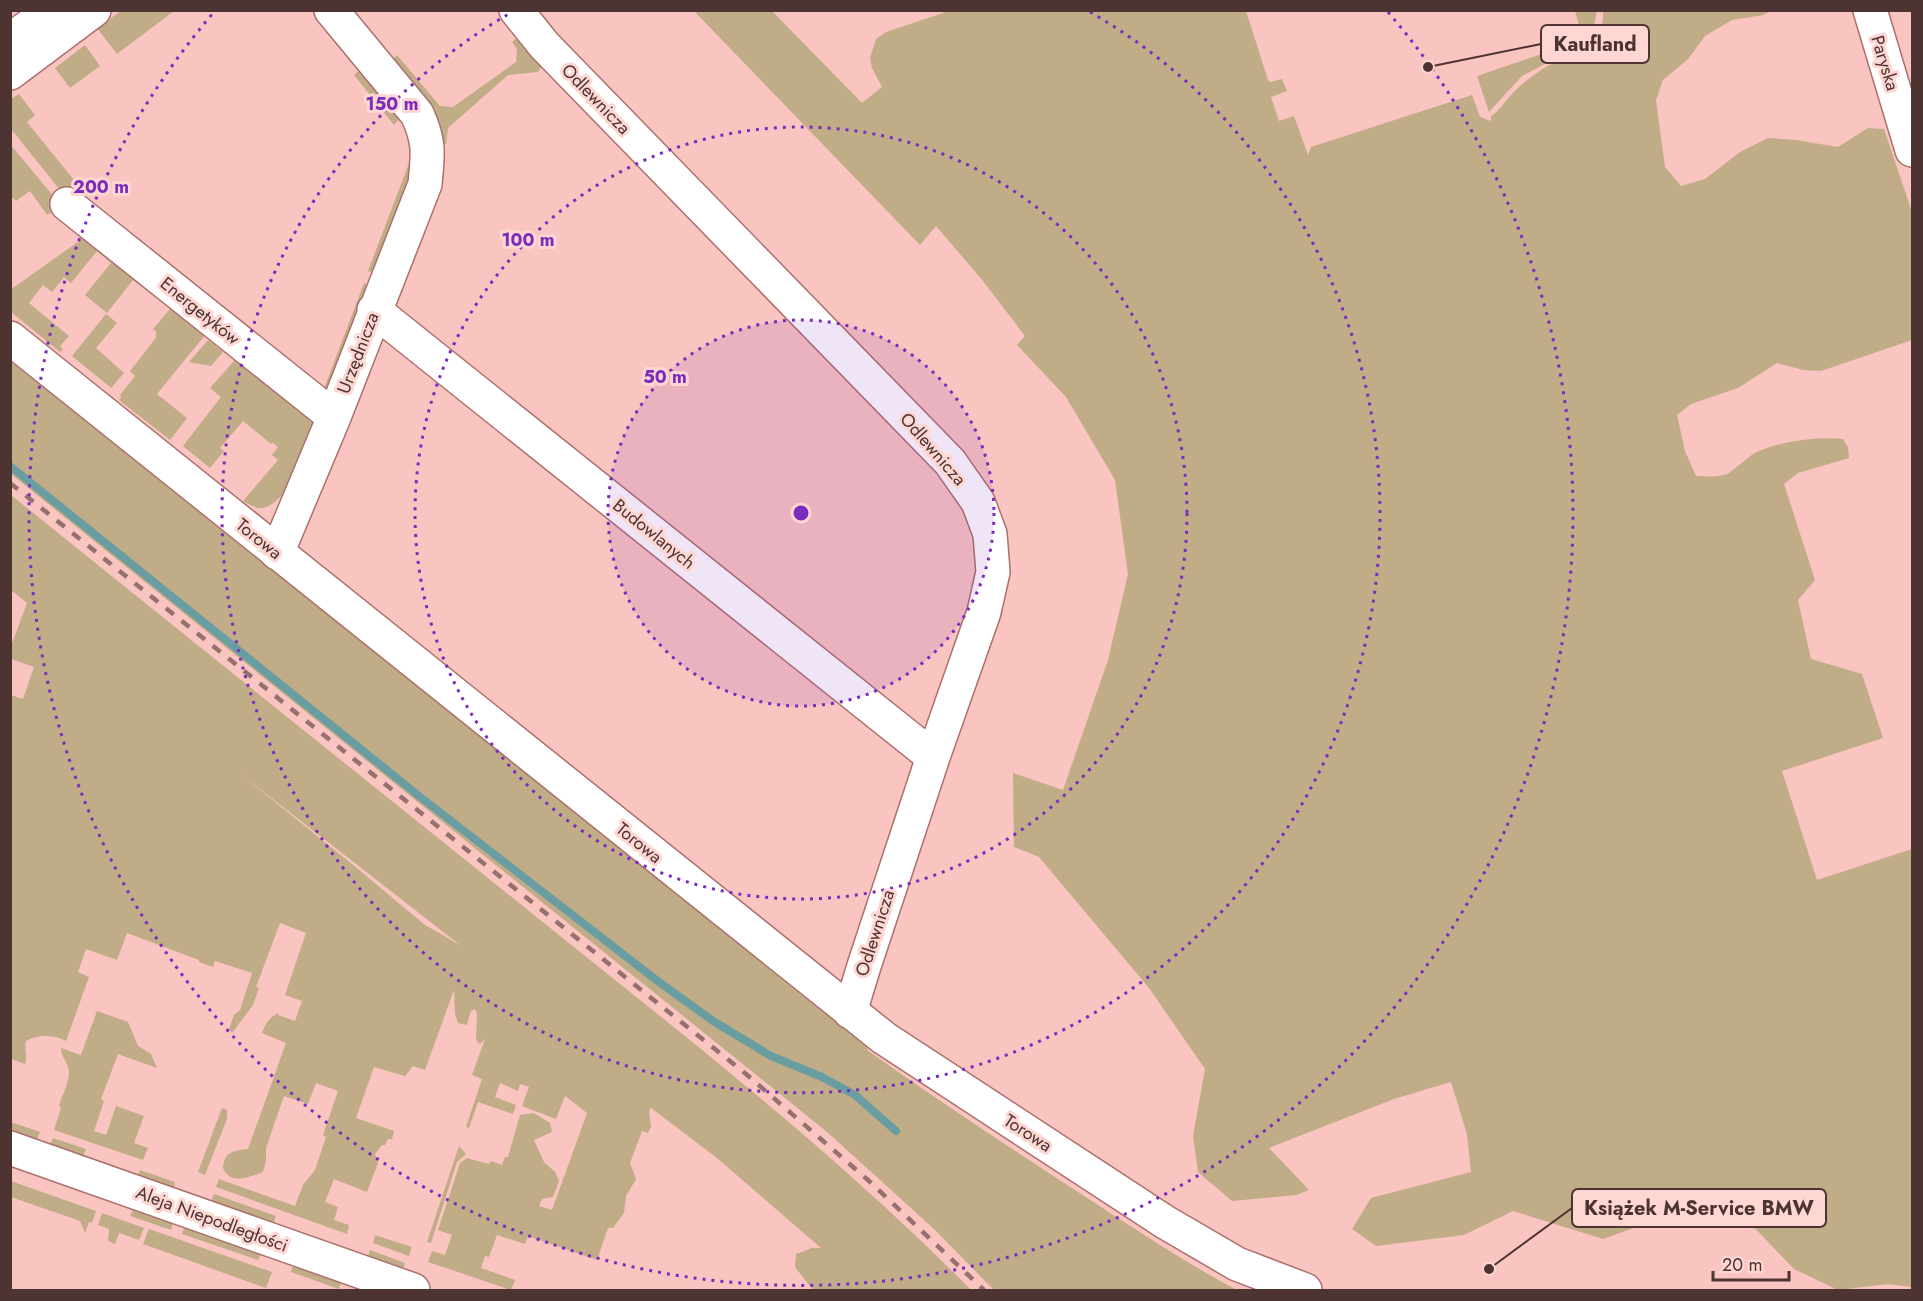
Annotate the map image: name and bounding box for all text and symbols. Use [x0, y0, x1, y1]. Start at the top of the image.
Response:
callout: Kaufland [1541, 25, 1649, 63]
text: Kaufland [1553, 30, 1637, 59]
street label: Paryska [1864, 32, 1906, 94]
street label: Odlewnicza [556, 58, 636, 140]
text: 150 m [366, 91, 418, 117]
text: 200 m [73, 174, 129, 200]
text: 100 m [501, 227, 555, 253]
street label: Energetyków [155, 271, 246, 352]
street label: Urzędnicza [331, 309, 385, 397]
text: 50 m [643, 364, 687, 390]
street label: Odlewnicza [894, 407, 972, 491]
street label: Budowlanych [607, 493, 701, 575]
centre of rings [791, 503, 811, 523]
street label: Torowa [230, 512, 288, 566]
street label: Torowa [610, 816, 668, 870]
street label: Odlewnicza [849, 886, 901, 980]
street label: Torowa [999, 1108, 1057, 1158]
street label: Aleja Niepodległości [132, 1179, 292, 1259]
callout: Książek M-Service BMW [1572, 1189, 1826, 1227]
text: Książek M-Service BMW [1584, 1194, 1815, 1223]
scale bar [1713, 1244, 1790, 1282]
text: 20 m [1722, 1252, 1762, 1278]

